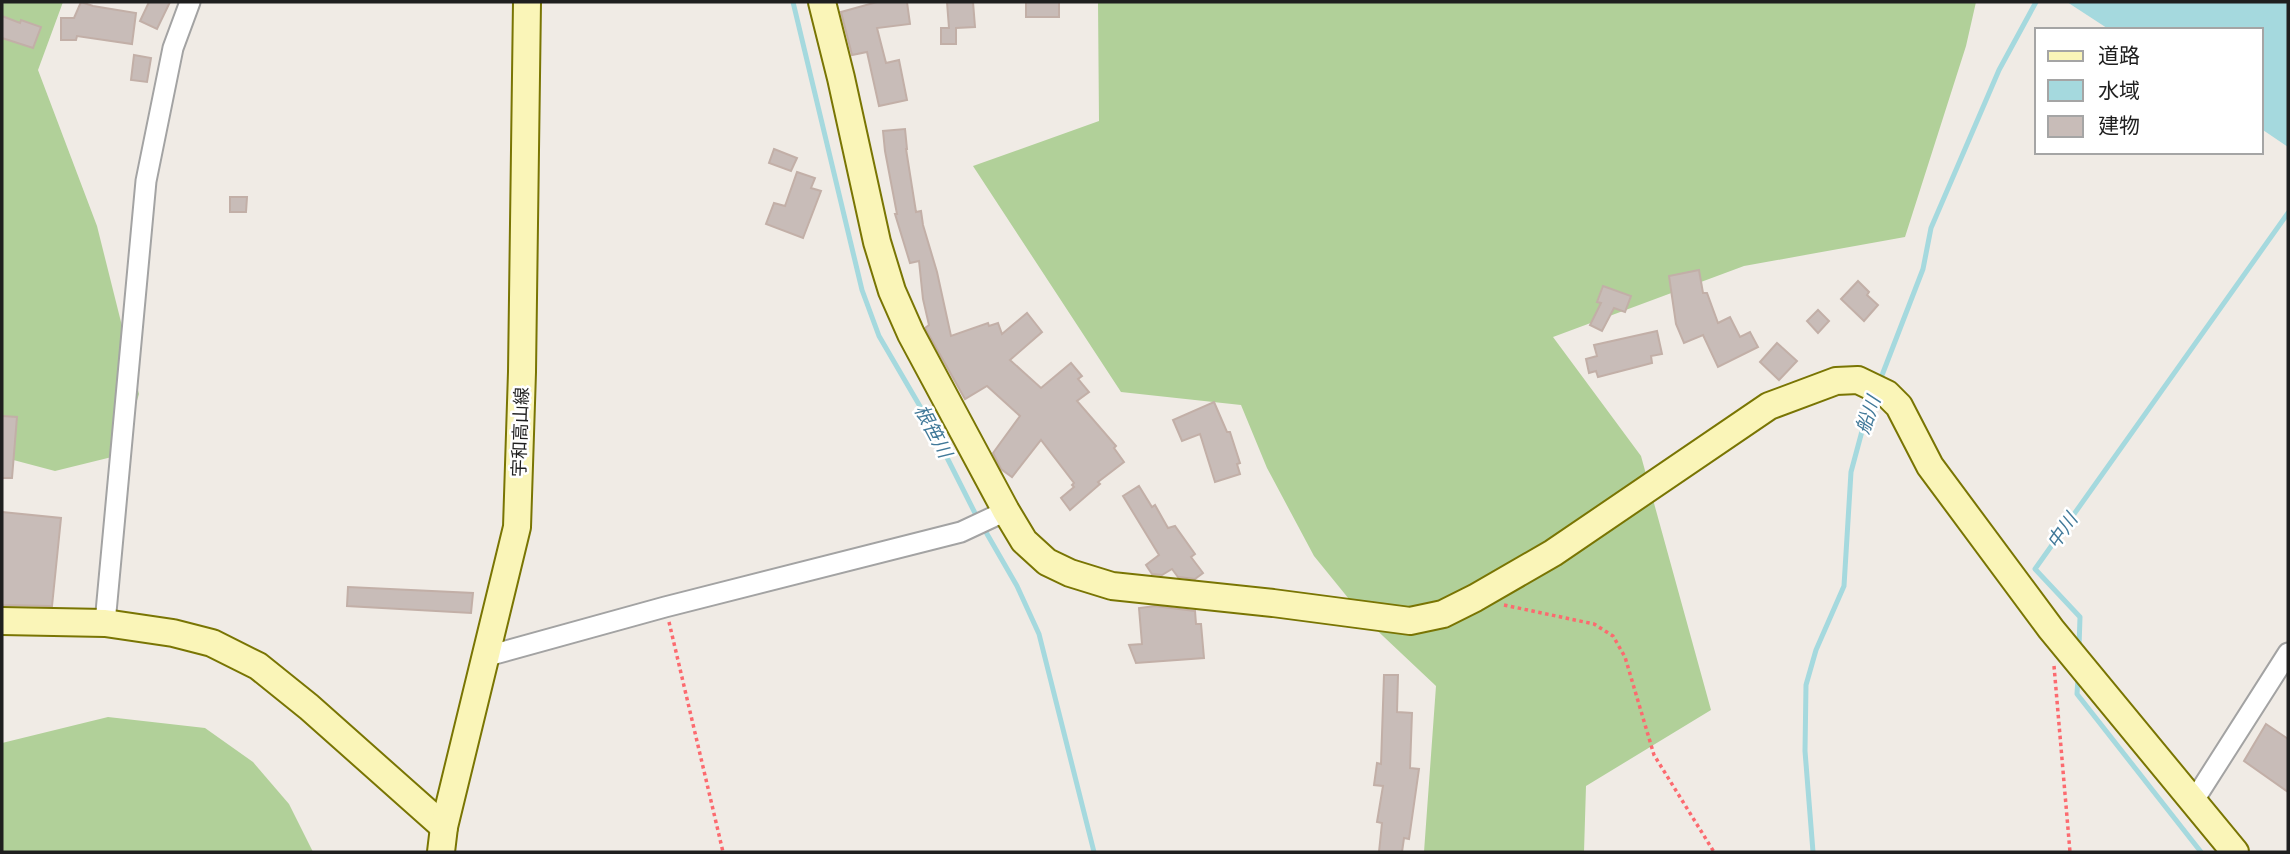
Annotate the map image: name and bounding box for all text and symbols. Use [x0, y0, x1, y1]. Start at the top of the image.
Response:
legend [2035, 28, 2262, 154]
text: 道路 [2098, 44, 2140, 68]
text: 水域 [2098, 79, 2140, 103]
text: 建物 [2098, 114, 2140, 138]
street label: 宇和高山線 [508, 387, 532, 477]
water label: 船川 [1851, 391, 1886, 437]
water label: 根笹川 [909, 400, 957, 463]
water label: 中川 [2042, 507, 2083, 553]

